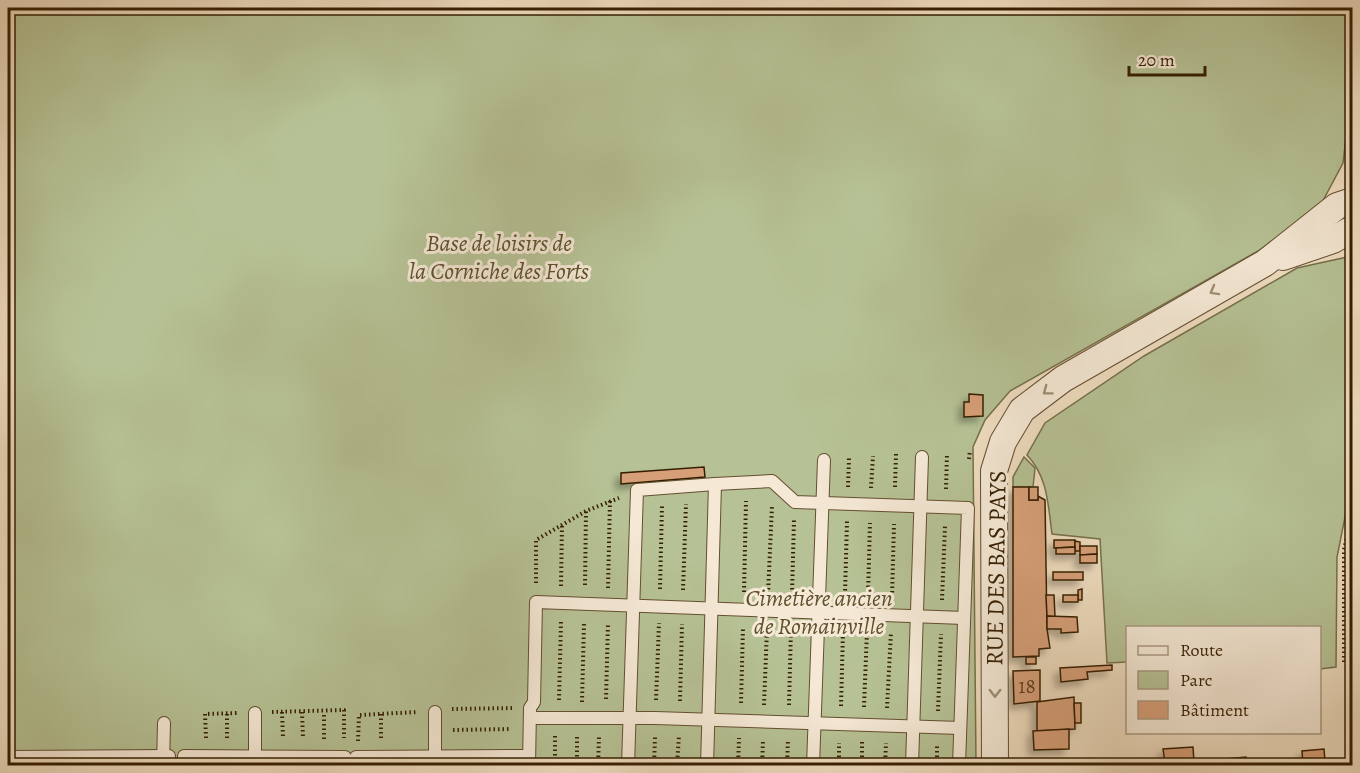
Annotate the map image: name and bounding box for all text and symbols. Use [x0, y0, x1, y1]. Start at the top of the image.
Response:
scale bar [1129, 39, 1206, 77]
text: 20 m [1138, 48, 1175, 72]
park label: Base de loisirs de la Corniche des Forts [409, 227, 589, 287]
one-way arrow [1210, 284, 1221, 295]
one-way arrow [1042, 384, 1053, 395]
street label: RUE DES BAS PAYS [978, 470, 1014, 666]
park label: Cimetière ancien de Romainville [745, 582, 893, 642]
legend [1126, 626, 1321, 734]
text: Route [1180, 638, 1223, 662]
text: Parc [1180, 668, 1212, 692]
house number: 18 [1018, 672, 1036, 700]
one-way arrow [989, 688, 1001, 697]
text: Bâtiment [1180, 698, 1249, 722]

